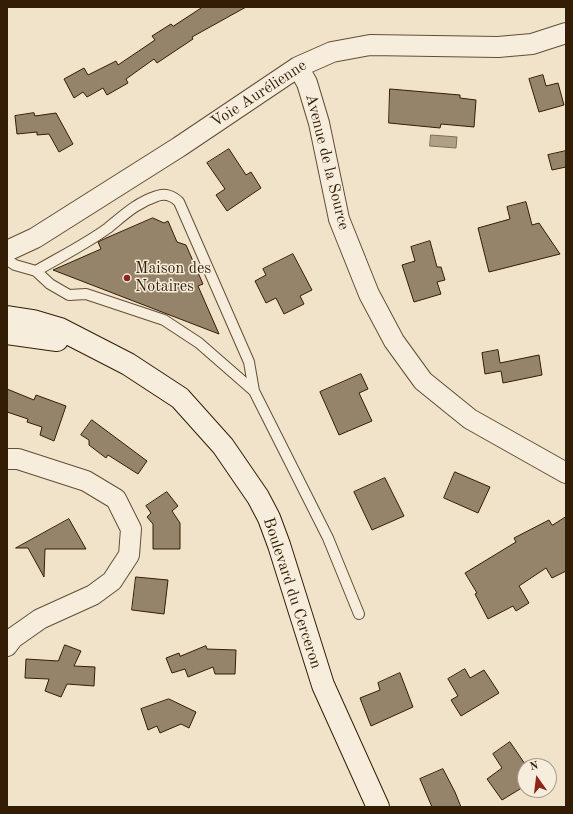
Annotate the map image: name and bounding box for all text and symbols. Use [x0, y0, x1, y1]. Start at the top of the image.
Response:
street label: Voie Aurélienne [208, 56, 310, 132]
street label: Avenue de la Source [301, 92, 353, 232]
place label: Maison des Notaires [135, 259, 211, 297]
marker: Maison des Notaires [122, 273, 132, 283]
street label: Boulevard du Cerceron [258, 515, 326, 671]
north arrow [517, 758, 557, 798]
text: N [529, 760, 540, 773]

